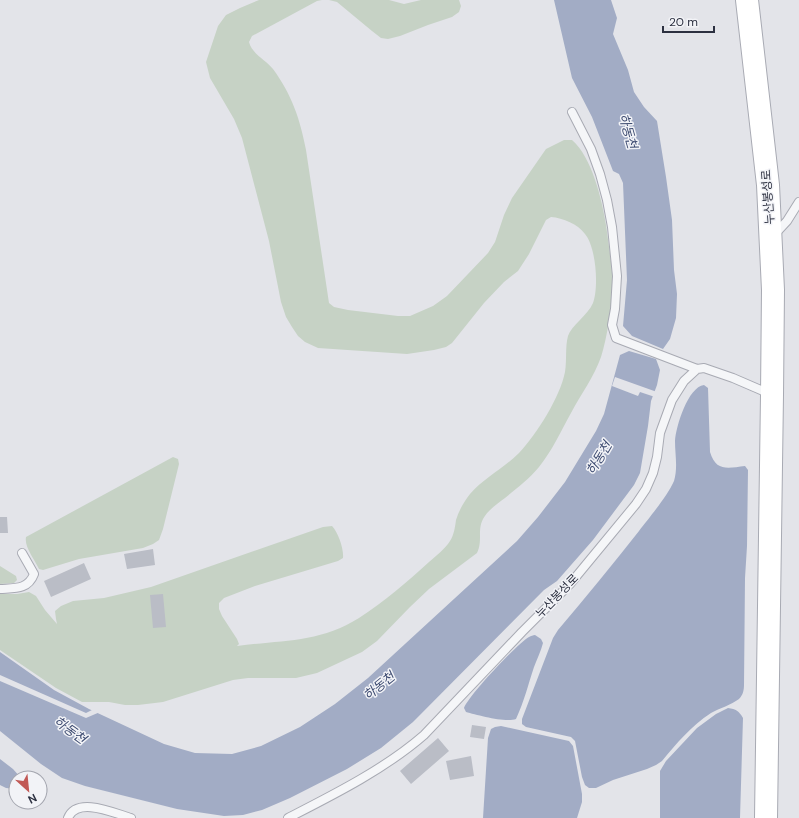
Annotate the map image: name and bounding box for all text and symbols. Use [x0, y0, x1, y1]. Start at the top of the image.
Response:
scale bar [663, 8, 714, 34]
text: 20 m [669, 14, 698, 30]
water label: 하동천 [615, 111, 641, 152]
street label: 누산봉성로 [758, 169, 778, 225]
water label: 하동천 [582, 437, 616, 478]
street label: 누산봉성로 [532, 571, 582, 621]
water label: 하동천 [360, 667, 399, 704]
water label: 하동천 [50, 713, 90, 748]
north arrow [8, 770, 48, 810]
text: N [26, 791, 39, 807]

